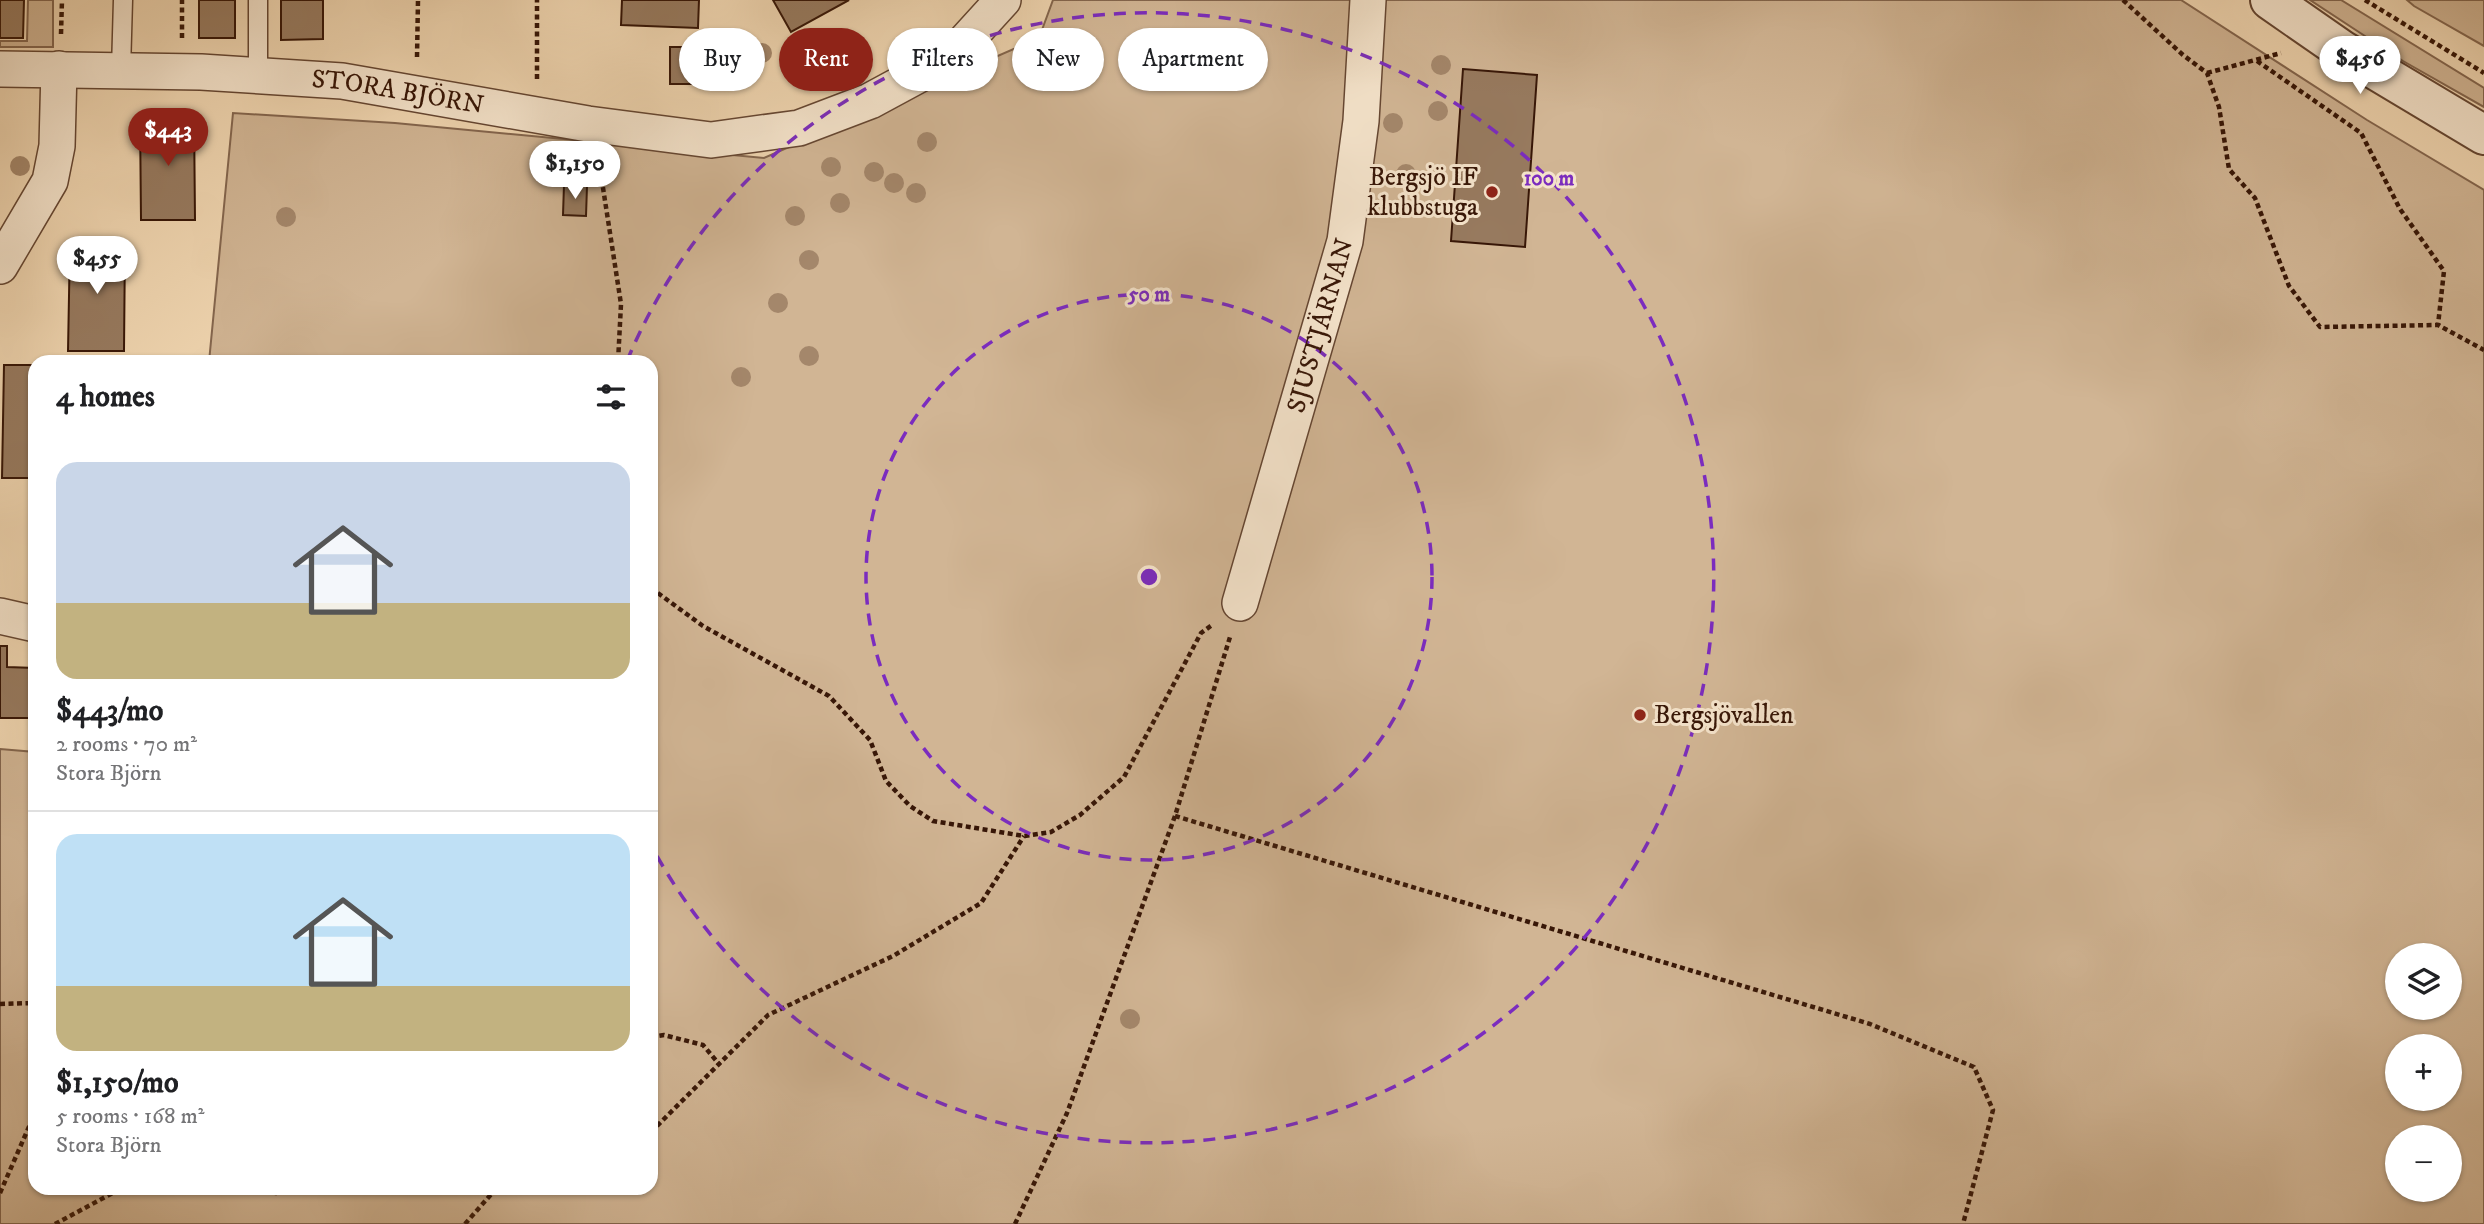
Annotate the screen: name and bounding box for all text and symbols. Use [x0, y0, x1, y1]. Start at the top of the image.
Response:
chip: Buy [679, 28, 765, 91]
chip: Rent [779, 28, 873, 91]
chip: Filters [887, 28, 998, 91]
chip: New [1012, 28, 1104, 91]
chip: Apartment [1118, 28, 1268, 91]
pin: $456 [2319, 36, 2401, 96]
text: $456 [2335, 44, 2385, 73]
street label: STORA BJÖRN [311, 63, 486, 122]
pin: $443 [127, 108, 209, 168]
text: $443 [144, 116, 192, 145]
pin: $1,150 [518, 142, 632, 201]
text: $1,150 [545, 149, 605, 178]
place label: Bergsjö IF klubbstuga [1367, 161, 1478, 224]
text: 100 m [1524, 166, 1574, 192]
marker: Bergsjö IF klubbstuga [1484, 184, 1500, 200]
street label: SJUSTJÄRNAN [1280, 234, 1361, 417]
pin: $455 [56, 236, 138, 296]
text: $455 [73, 244, 121, 273]
text: 50 m [1127, 282, 1170, 308]
icon: filters [592, 378, 630, 416]
text: 4 homes [56, 379, 155, 416]
icon: home [280, 507, 406, 633]
centre of rings [1137, 565, 1161, 589]
text: $443/mo [56, 693, 163, 730]
place label: Bergsjövallen [1654, 699, 1794, 732]
marker: Bergsjövallen [1632, 707, 1648, 723]
text: 2 rooms · 70 m² [56, 730, 197, 759]
text: Stora Björn [56, 759, 162, 788]
icon: home [280, 879, 406, 1005]
map controls [2385, 943, 2462, 1202]
button: layers [2385, 943, 2462, 1020]
button: + [2385, 1034, 2462, 1111]
text: $1,150/mo [56, 1065, 179, 1102]
text: 5 rooms · 168 m² [56, 1102, 204, 1131]
button: − [2385, 1125, 2462, 1202]
text: Stora Björn [56, 1131, 162, 1160]

